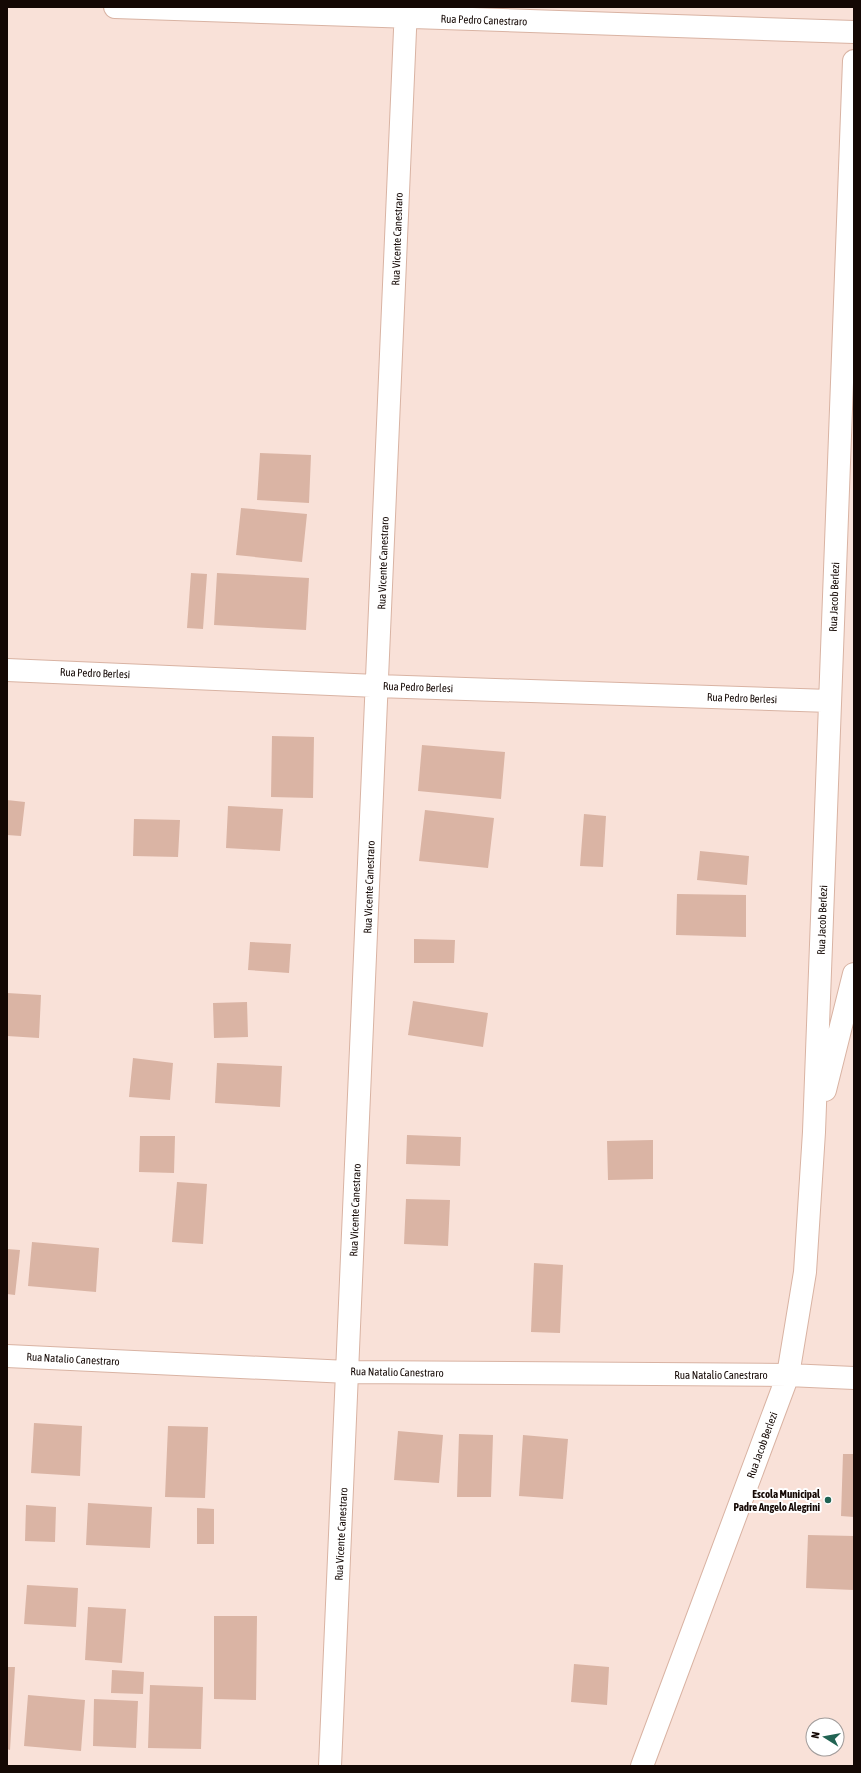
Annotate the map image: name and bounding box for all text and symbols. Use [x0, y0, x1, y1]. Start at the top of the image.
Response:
street label: Rua Pedro Canestraro [440, 12, 528, 28]
street label: Rua Vicente Canestraro [389, 192, 405, 286]
street label: Rua Vicente Canestraro [375, 516, 391, 610]
street label: Rua Jacob Berlezi [827, 562, 841, 632]
street label: Rua Pedro Berlesi [60, 666, 130, 680]
street label: Rua Pedro Berlesi [383, 680, 453, 694]
street label: Rua Pedro Berlesi [707, 691, 777, 705]
street label: Rua Vicente Canestraro [361, 840, 377, 934]
street label: Rua Jacob Berlezi [815, 885, 829, 955]
street label: Rua Vicente Canestraro [347, 1163, 363, 1257]
street label: Rua Natalio Canestraro [26, 1351, 120, 1367]
street label: Rua Natalio Canestraro [350, 1365, 444, 1379]
street label: Rua Natalio Canestraro [674, 1369, 768, 1381]
street label: Rua Jacob Berlezi [744, 1410, 780, 1480]
street label: Rua Vicente Canestraro [333, 1487, 349, 1581]
place label: Escola Municipal Padre Angelo Alegrini [733, 1488, 821, 1513]
marker: Escola Municipal Padre Angelo Alegrini [823, 1495, 833, 1505]
north arrow [805, 1717, 845, 1757]
text: N [809, 1731, 822, 1739]

